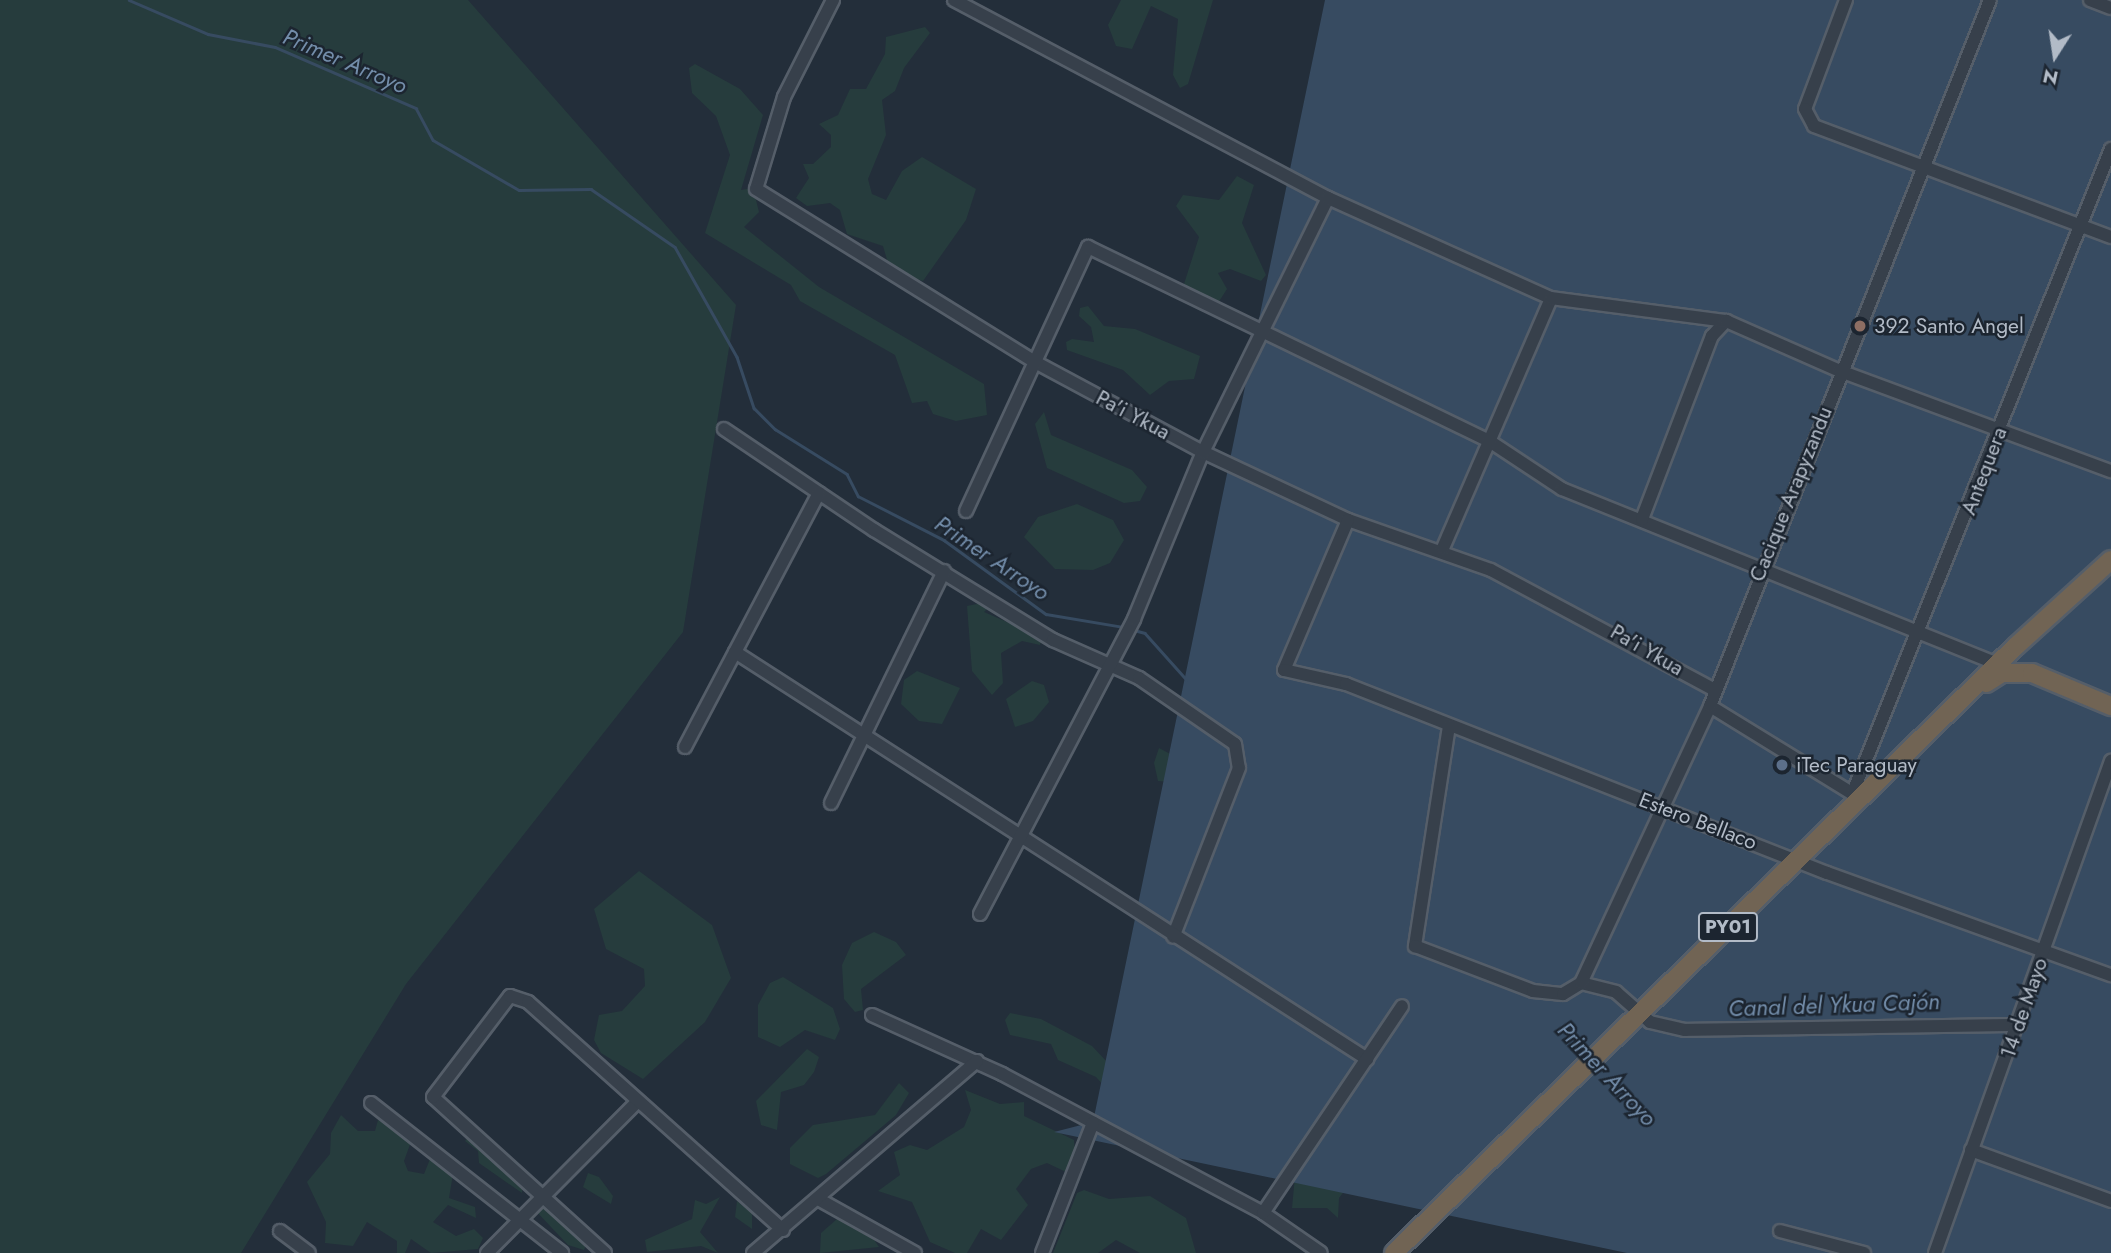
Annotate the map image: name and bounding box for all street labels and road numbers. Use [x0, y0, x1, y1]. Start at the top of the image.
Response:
street label: Pa'i Ykua [1092, 385, 1174, 445]
street label: Cacique Arapyzandu [1744, 403, 1838, 585]
street label: Antequera [1956, 424, 2012, 518]
street label: Pa'i Ykua [1606, 619, 1688, 681]
street label: Estero Bellaco [1635, 787, 1761, 855]
road number: PY01 [1696, 911, 1760, 942]
street label: 14 de Mayo [1995, 955, 2053, 1061]

